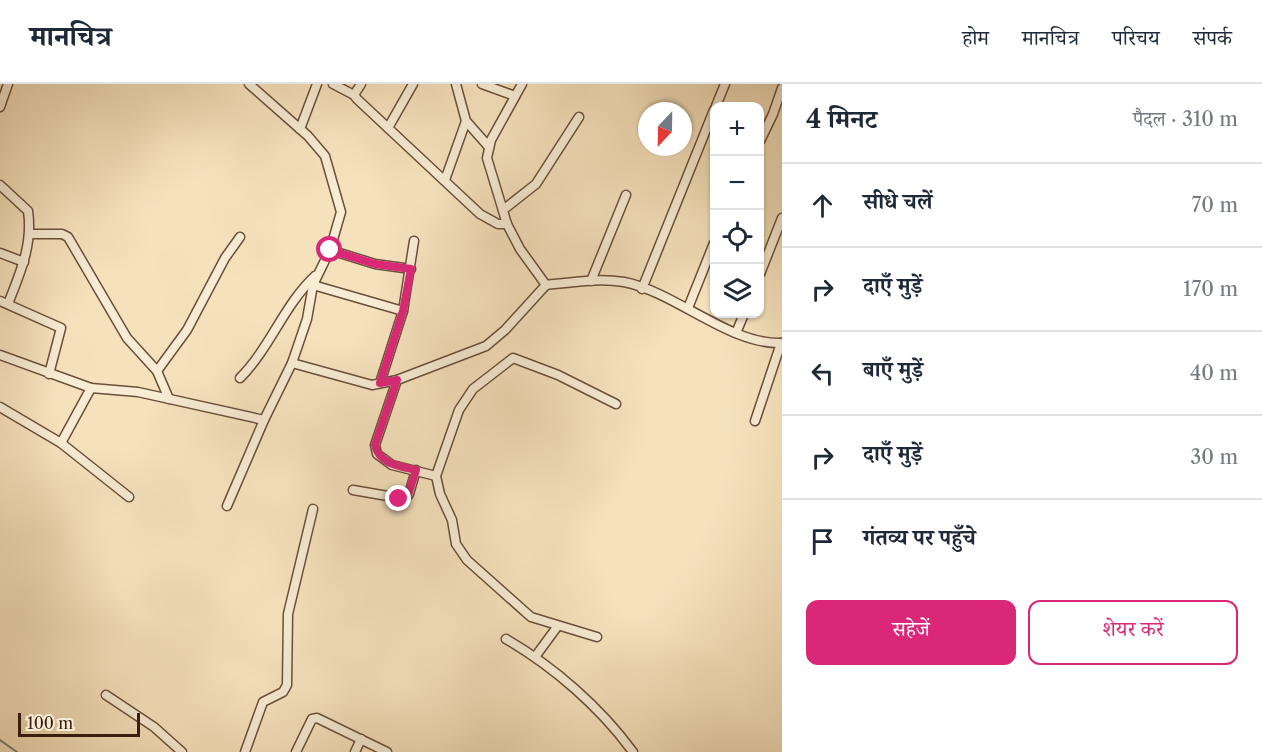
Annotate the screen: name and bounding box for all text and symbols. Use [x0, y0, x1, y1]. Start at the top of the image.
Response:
text: मानचित्र [30, 19, 112, 53]
text: होम [962, 25, 989, 50]
text: मानचित्र [1022, 25, 1079, 50]
text: परिचय [1112, 25, 1160, 50]
text: संपर्क [1193, 25, 1232, 50]
north arrow [638, 102, 692, 156]
map controls [710, 102, 764, 318]
button: + [710, 102, 764, 156]
text: 4 मिनट [806, 103, 877, 135]
text: पैदल · 310 m [1133, 107, 1238, 131]
button: − [710, 156, 764, 210]
text: सीधे चलें [863, 188, 932, 215]
icon: ahead [806, 189, 839, 222]
text: 70 m [1192, 193, 1238, 217]
button: locate [710, 210, 764, 264]
route start [316, 236, 342, 262]
button: layers [710, 264, 764, 318]
text: दाएँ मुड़ें [863, 272, 922, 299]
icon: right [806, 273, 839, 306]
text: 170 m [1183, 277, 1238, 301]
text: बाएँ मुड़ें [863, 356, 923, 383]
icon: left [806, 357, 839, 390]
text: 40 m [1190, 361, 1238, 385]
text: दाएँ मुड़ें [863, 440, 922, 467]
icon: right [806, 441, 839, 474]
text: 30 m [1190, 445, 1238, 469]
route end [385, 485, 411, 511]
text: गंतव्य पर पहुँचे [863, 524, 976, 551]
icon: arrive [806, 525, 839, 558]
button: सहेजें [806, 600, 1016, 665]
button: शेयर करें [1028, 600, 1238, 665]
scale bar [18, 710, 140, 738]
text: 100 m [27, 713, 73, 733]

